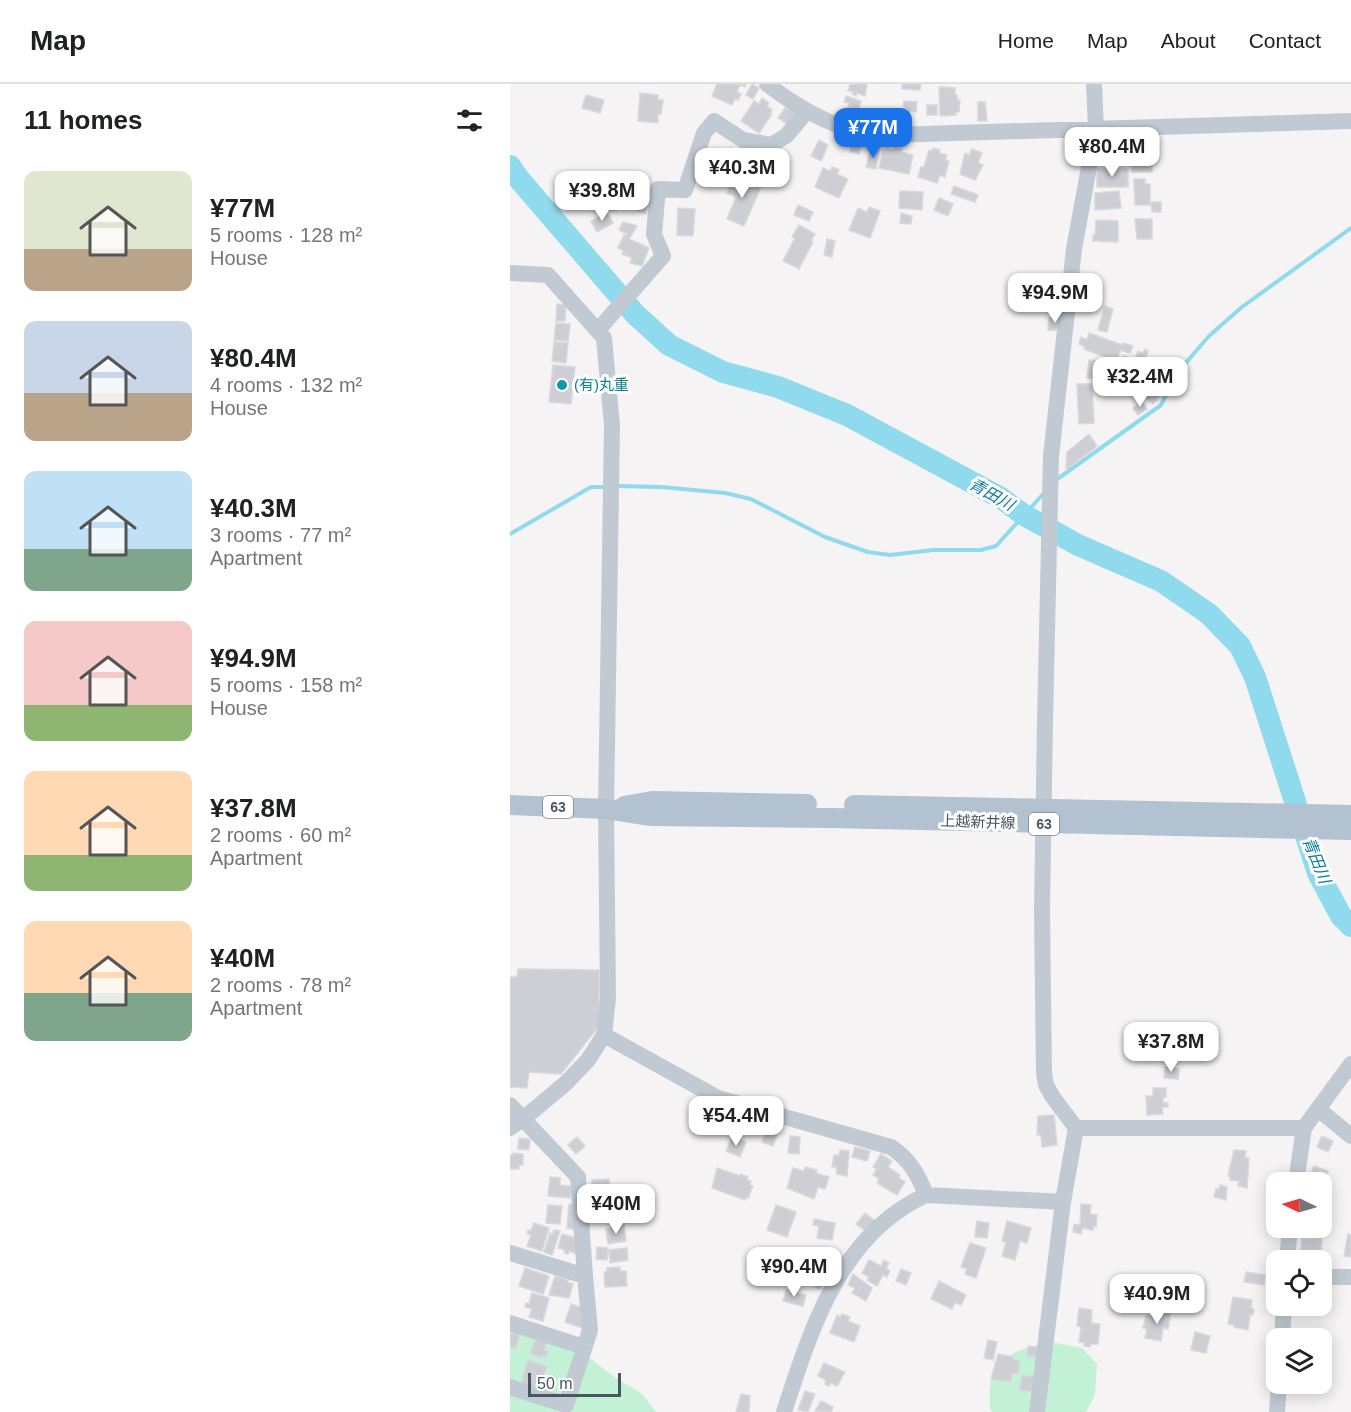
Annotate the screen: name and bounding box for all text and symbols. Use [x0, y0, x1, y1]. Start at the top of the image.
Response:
text: Map [30, 25, 86, 56]
text: Home [998, 29, 1054, 52]
text: Map [1087, 29, 1128, 52]
text: About [1161, 29, 1216, 52]
text: Contact [1249, 29, 1321, 52]
icon: filters [453, 104, 486, 137]
text: 11 homes [24, 105, 143, 135]
pin: ¥77M [837, 108, 909, 159]
text: ¥77M [848, 116, 898, 138]
pin: ¥80.4M [1063, 127, 1161, 178]
text: ¥80.4M [1079, 135, 1145, 157]
pin: ¥40.3M [693, 148, 791, 199]
text: ¥40.3M [709, 156, 775, 178]
pin: ¥39.8M [553, 171, 651, 222]
text: ¥39.8M [569, 179, 635, 201]
text: ¥77M [210, 193, 275, 223]
icon: home [72, 195, 144, 267]
text: 5 rooms · 128 m² [210, 224, 362, 246]
text: House [210, 247, 268, 269]
pin: ¥94.9M [1006, 273, 1104, 324]
text: ¥94.9M [1022, 281, 1088, 303]
text: ¥80.4M [210, 343, 297, 373]
icon: home [72, 345, 144, 417]
pin: ¥32.4M [1091, 357, 1189, 408]
text: ¥32.4M [1107, 365, 1173, 387]
text: 4 rooms · 132 m² [210, 374, 362, 396]
place label: (有)丸重 [574, 376, 629, 393]
marker: (有)丸重 [555, 378, 569, 392]
text: House [210, 397, 268, 419]
water label: 青田川 [967, 475, 1019, 514]
text: ¥40.3M [210, 493, 297, 523]
icon: home [72, 495, 144, 567]
text: 3 rooms · 77 m² [210, 524, 351, 546]
text: Apartment [210, 547, 302, 569]
text: ¥94.9M [210, 643, 297, 673]
icon: home [72, 645, 144, 717]
text: 5 rooms · 158 m² [210, 674, 362, 696]
text: House [210, 697, 268, 719]
text: ¥37.8M [210, 793, 297, 823]
icon: home [72, 795, 144, 867]
road number: 63 [543, 796, 573, 818]
street label: 上越新井線 [940, 812, 1016, 831]
road number: 63 [1029, 813, 1059, 835]
text: 2 rooms · 60 m² [210, 824, 351, 846]
water label: 青田川 [1300, 835, 1334, 887]
text: Apartment [210, 847, 302, 869]
text: ¥40M [210, 943, 275, 973]
icon: home [72, 945, 144, 1017]
text: 2 rooms · 78 m² [210, 974, 351, 996]
text: Apartment [210, 997, 302, 1019]
pin: ¥37.8M [1122, 1022, 1220, 1073]
text: ¥37.8M [1138, 1030, 1204, 1052]
pin: ¥54.4M [687, 1096, 785, 1147]
text: ¥54.4M [703, 1104, 769, 1126]
north arrow [1266, 1172, 1332, 1238]
map controls [1266, 1172, 1332, 1394]
pin: ¥40M [580, 1184, 652, 1235]
text: ¥40M [591, 1192, 641, 1214]
pin: ¥90.4M [745, 1247, 843, 1298]
button: locate [1266, 1250, 1332, 1316]
text: ¥90.4M [761, 1255, 827, 1277]
pin: ¥40.9M [1108, 1274, 1206, 1325]
text: ¥40.9M [1124, 1282, 1190, 1304]
button: layers [1266, 1328, 1332, 1394]
scale bar [528, 1370, 621, 1398]
text: 50 m [537, 1375, 573, 1392]

